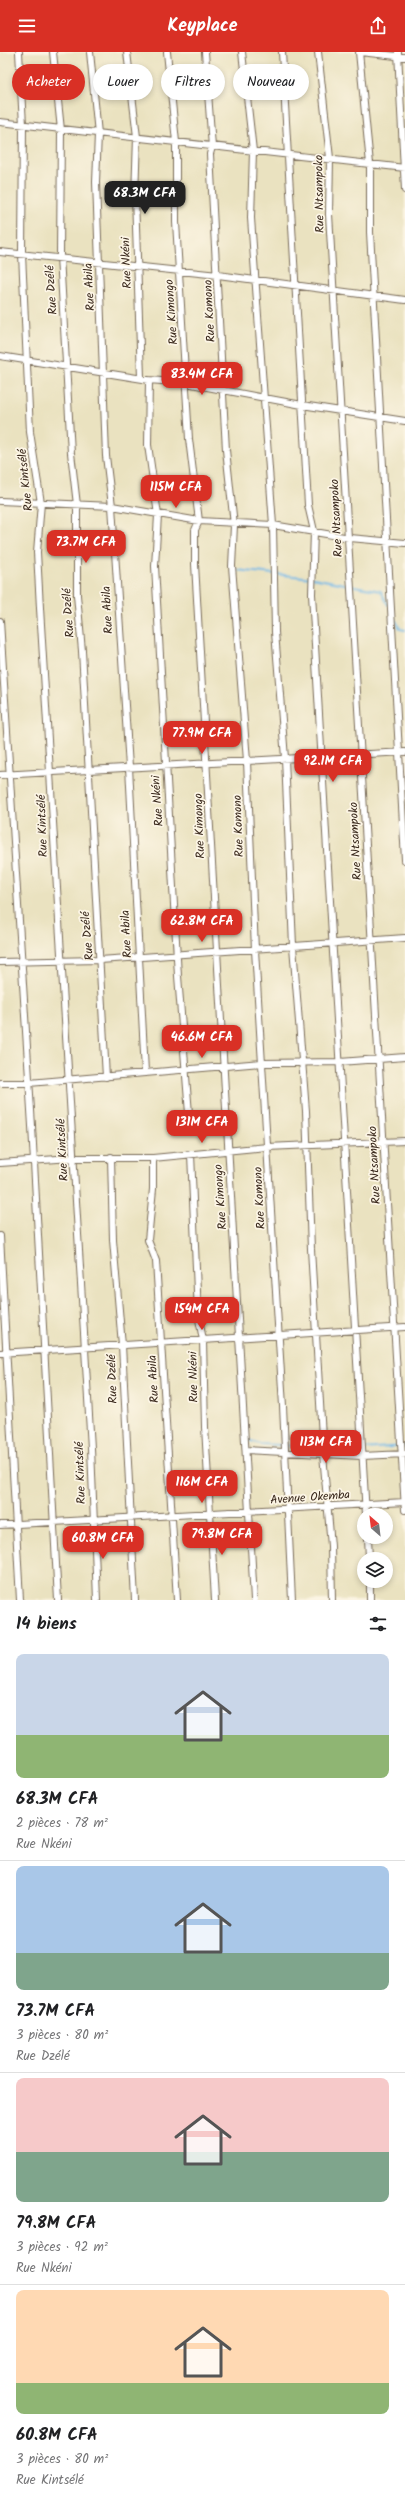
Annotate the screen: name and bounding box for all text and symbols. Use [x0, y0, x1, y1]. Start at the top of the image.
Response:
text: Keyplace [167, 12, 238, 41]
icon: menu [16, 15, 38, 37]
icon: share [367, 15, 389, 37]
chip: Acheter [12, 64, 85, 100]
chip: Louer [93, 64, 153, 100]
chip: Filtres [161, 64, 225, 100]
chip: Nouveau [233, 64, 309, 100]
street label: Rue Ntsampoko [309, 155, 330, 233]
pin: 68.3M CFA [99, 181, 191, 215]
text: 68.3M CFA [114, 183, 177, 204]
street label: Rue Nkéni [116, 236, 137, 289]
street label: Rue Abila [79, 262, 100, 311]
street label: Rue Dzélé [40, 264, 63, 315]
street label: Rue Kimongo [160, 279, 183, 345]
street label: Rue Komono [198, 279, 221, 343]
pin: 83.4M CFA [156, 362, 248, 396]
text: 83.4M CFA [170, 364, 234, 385]
street label: Rue Kintsélé [13, 447, 38, 512]
pin: 115M CFA [135, 475, 217, 509]
text: 115M CFA [150, 477, 202, 498]
street label: Rue Ntsampoko [325, 478, 348, 558]
pin: 73.7M CFA [40, 530, 132, 564]
text: 73.7M CFA [56, 532, 116, 553]
street label: Rue Abila [97, 585, 118, 634]
street label: Rue Dzélé [57, 587, 80, 638]
pin: 77.9M CFA [156, 721, 248, 755]
text: 77.9M CFA [172, 723, 232, 744]
pin: 92.1M CFA [287, 749, 379, 783]
text: 92.1M CFA [303, 751, 363, 772]
street label: Rue Nkéni [146, 774, 169, 827]
street label: Rue Kimongo [189, 793, 210, 859]
street label: Rue Kintsélé [32, 794, 53, 858]
street label: Rue Komono [228, 794, 249, 857]
street label: Rue Ntsampoko [344, 801, 367, 881]
street label: Rue Abila [116, 909, 137, 958]
pin: 62.8M CFA [156, 909, 248, 943]
street label: Rue Dzélé [76, 910, 99, 961]
text: 62.8M CFA [170, 911, 234, 932]
pin: 46.6M CFA [156, 1025, 248, 1059]
text: 46.6M CFA [171, 1027, 233, 1048]
pin: 131M CFA [161, 1110, 243, 1144]
text: 131M CFA [175, 1112, 229, 1133]
street label: Rue Kintsélé [51, 1118, 74, 1182]
street label: Rue Ntsampoko [363, 1125, 386, 1205]
street label: Rue Kimongo [209, 1164, 232, 1230]
street label: Rue Komono [248, 1166, 271, 1230]
pin: 154M CFA [161, 1297, 243, 1331]
text: 154M CFA [174, 1299, 230, 1320]
street label: Rue Nkéni [184, 1350, 203, 1403]
street label: Rue Dzélé [102, 1353, 123, 1404]
street label: Rue Abila [143, 1354, 164, 1403]
pin: 113M CFA [285, 1430, 367, 1464]
text: 113M CFA [299, 1432, 353, 1453]
street label: Rue Kintsélé [70, 1441, 91, 1505]
pin: 116M CFA [161, 1470, 243, 1504]
text: 116M CFA [176, 1472, 229, 1493]
street label: Avenue Okemba [269, 1485, 351, 1510]
north arrow [357, 1508, 393, 1544]
map controls [357, 1508, 393, 1588]
pin: 79.8M CFA [176, 1522, 268, 1556]
text: 79.8M CFA [191, 1524, 253, 1545]
pin: 60.8M CFA [57, 1526, 149, 1560]
text: 60.8M CFA [72, 1528, 134, 1549]
button: layers [357, 1552, 393, 1588]
text: 14 biens [16, 1611, 77, 1638]
icon: filters [367, 1613, 389, 1635]
icon: home [167, 1680, 239, 1752]
text: 68.3M CFA [16, 1786, 98, 1813]
text: 2 pièces · 78 m² [16, 1813, 108, 1834]
text: Rue Nkéni [16, 1834, 72, 1855]
icon: home [167, 1892, 239, 1964]
text: 73.7M CFA [16, 1998, 95, 2025]
text: 3 pièces · 80 m² [16, 2025, 108, 2046]
text: Rue Dzélé [16, 2046, 70, 2067]
icon: home [167, 2104, 239, 2176]
text: 79.8M CFA [16, 2210, 97, 2237]
text: 3 pièces · 92 m² [16, 2237, 108, 2258]
text: Rue Nkéni [16, 2258, 72, 2279]
icon: home [167, 2316, 239, 2388]
text: 60.8M CFA [16, 2422, 98, 2449]
text: 3 pièces · 80 m² [16, 2449, 108, 2470]
text: Rue Kintsélé [16, 2470, 84, 2491]

